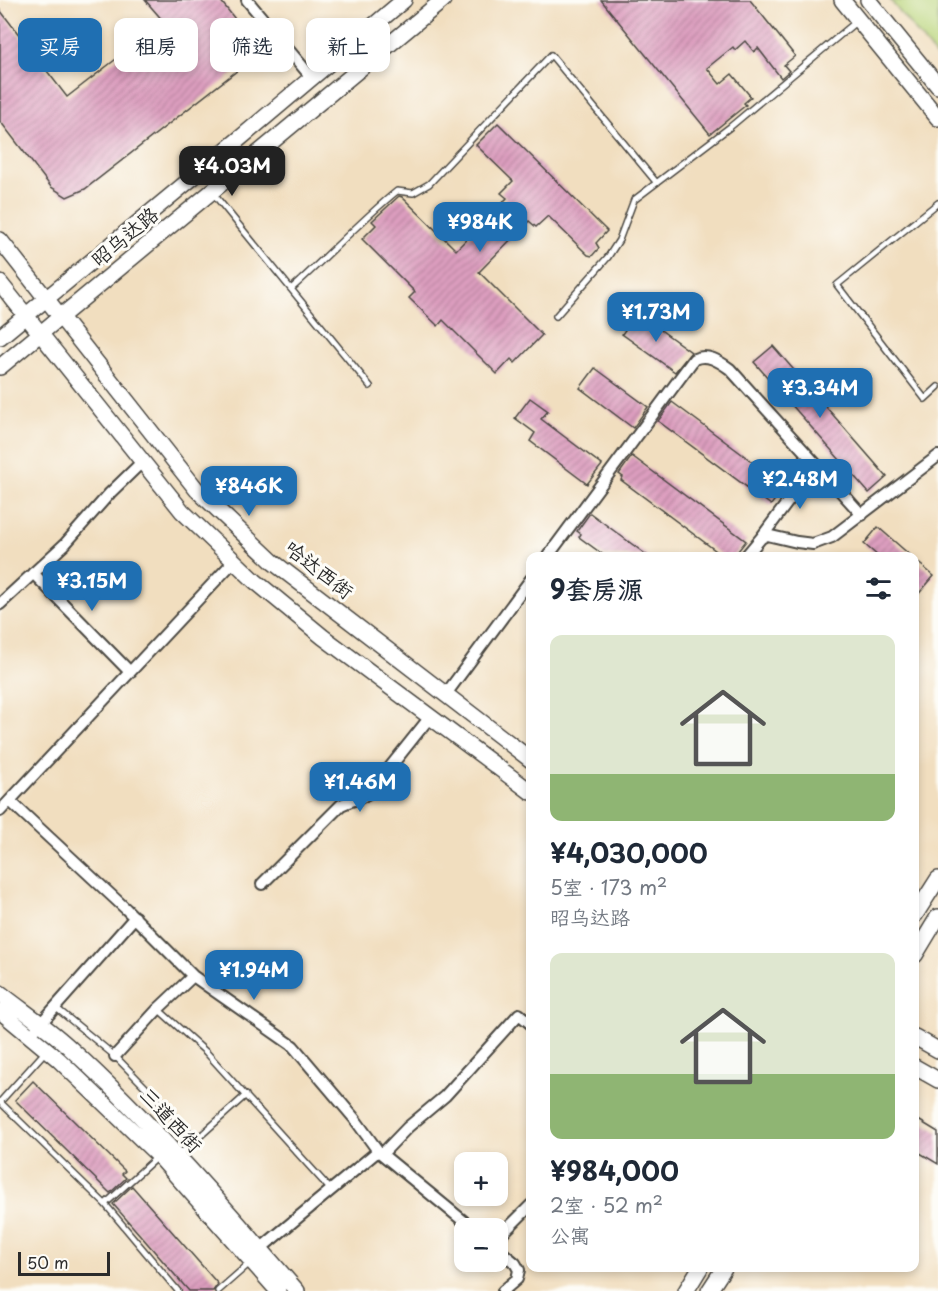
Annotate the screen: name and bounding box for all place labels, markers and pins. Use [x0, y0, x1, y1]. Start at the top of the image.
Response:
pin: ¥4.03M [183, 146, 281, 197]
pin: ¥984K [438, 202, 522, 253]
pin: ¥1.73M [607, 292, 705, 343]
pin: ¥3.34M [771, 368, 869, 419]
pin: ¥2.48M [751, 459, 849, 510]
pin: ¥846K [207, 466, 291, 517]
pin: ¥3.15M [43, 561, 141, 612]
pin: ¥1.46M [311, 762, 409, 813]
pin: ¥1.94M [205, 950, 303, 1001]

